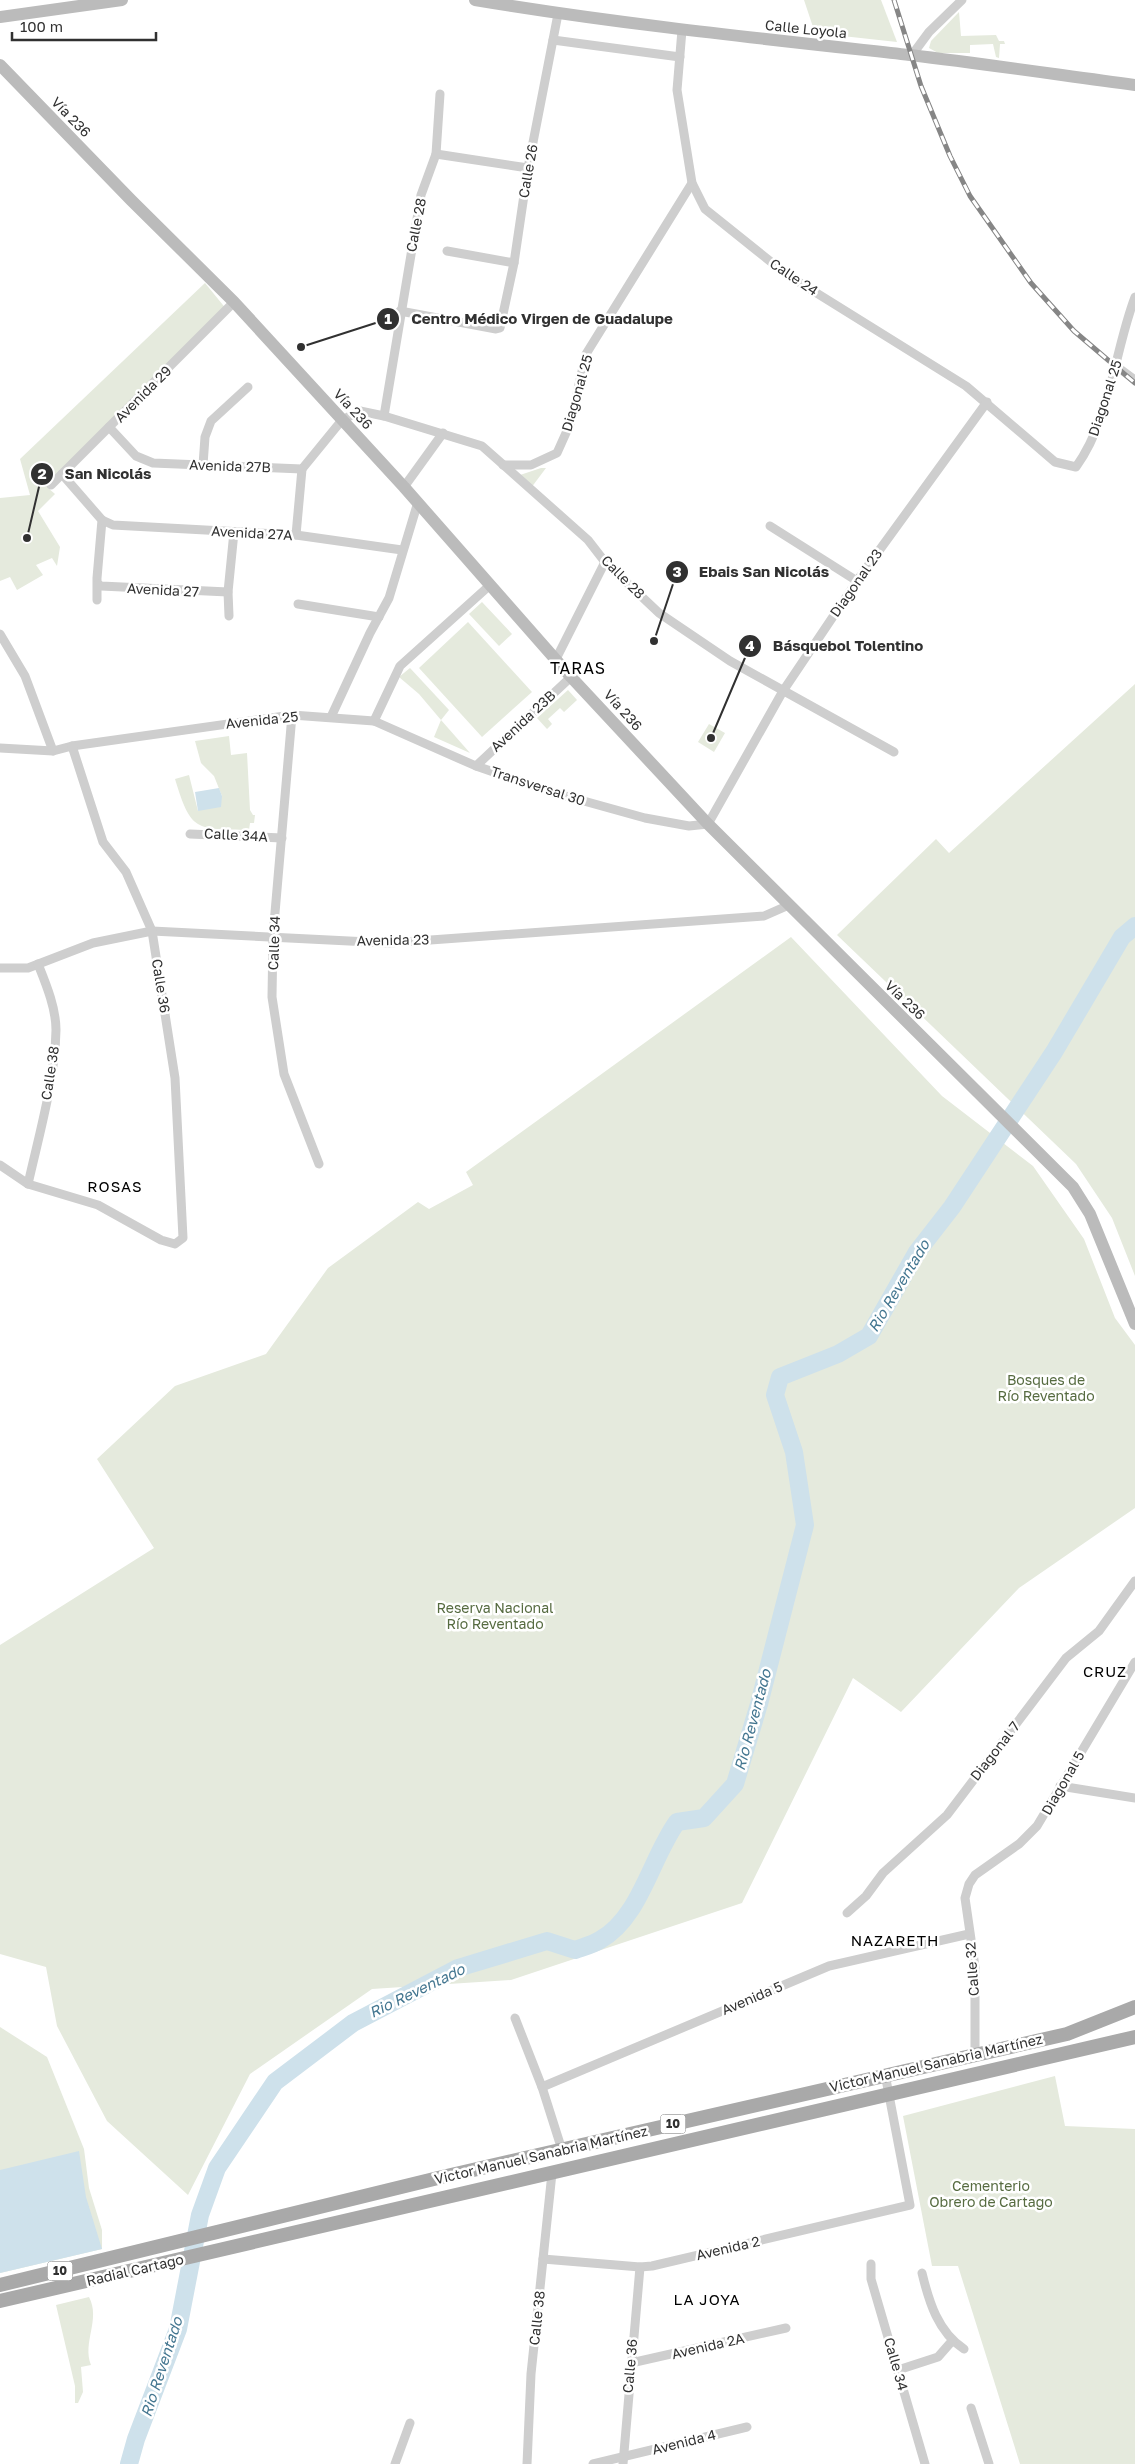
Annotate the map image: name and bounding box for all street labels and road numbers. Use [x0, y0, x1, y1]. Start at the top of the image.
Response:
street label: Calle Loyola [764, 16, 848, 41]
street label: Vía 236 [48, 93, 95, 140]
street label: Calle 26 [514, 143, 541, 199]
street label: Calle 28 [402, 197, 429, 253]
street label: Calle 24 [767, 254, 822, 299]
street label: Diagonal 25 [557, 352, 596, 433]
street label: Diagonal 25 [1084, 358, 1125, 438]
street label: Avenida 29 [111, 362, 175, 426]
street label: Vía 236 [330, 385, 376, 432]
street label: Avenida 27B [189, 456, 271, 475]
street label: Avenida 27A [211, 522, 294, 543]
street label: Diagonal 23 [826, 545, 885, 620]
street label: Calle 28 [598, 551, 649, 602]
street label: Avenida 27 [127, 579, 199, 600]
street label: Avenida 23B [487, 686, 559, 755]
street label: Vía 236 [601, 686, 646, 734]
street label: Avenida 25 [225, 707, 299, 732]
street label: Transversal 30 [489, 762, 587, 809]
street label: Calle 34A [204, 824, 269, 845]
street label: Calle 34 [264, 915, 283, 971]
street label: Avenida 23 [356, 930, 430, 949]
street label: Calle 36 [149, 958, 174, 1014]
street label: Vía 236 [882, 976, 929, 1023]
street label: Calle 38 [37, 1045, 62, 1101]
street label: Diagonal 7 [966, 1718, 1023, 1784]
street label: Diagonal 5 [1037, 1748, 1088, 1818]
street label: Calle 32 [961, 1941, 982, 1997]
street label: Avenida 5 [719, 1977, 785, 2018]
street label: Victor Manuel Sanabria Martínez [828, 2030, 1044, 2095]
road number: 10 [660, 2114, 686, 2134]
street label: Victor Manuel Sanabria Martínez [433, 2122, 649, 2187]
street label: Avenida 2 [694, 2232, 761, 2263]
street label: Radial Cartago [85, 2250, 185, 2289]
road number: 10 [48, 2262, 72, 2280]
street label: Calle 38 [525, 2290, 548, 2346]
street label: Avenida 2A [670, 2329, 747, 2362]
street label: Calle 34 [881, 2335, 912, 2392]
street label: Calle 36 [619, 2338, 640, 2394]
street label: Avenida 4 [650, 2425, 718, 2458]

